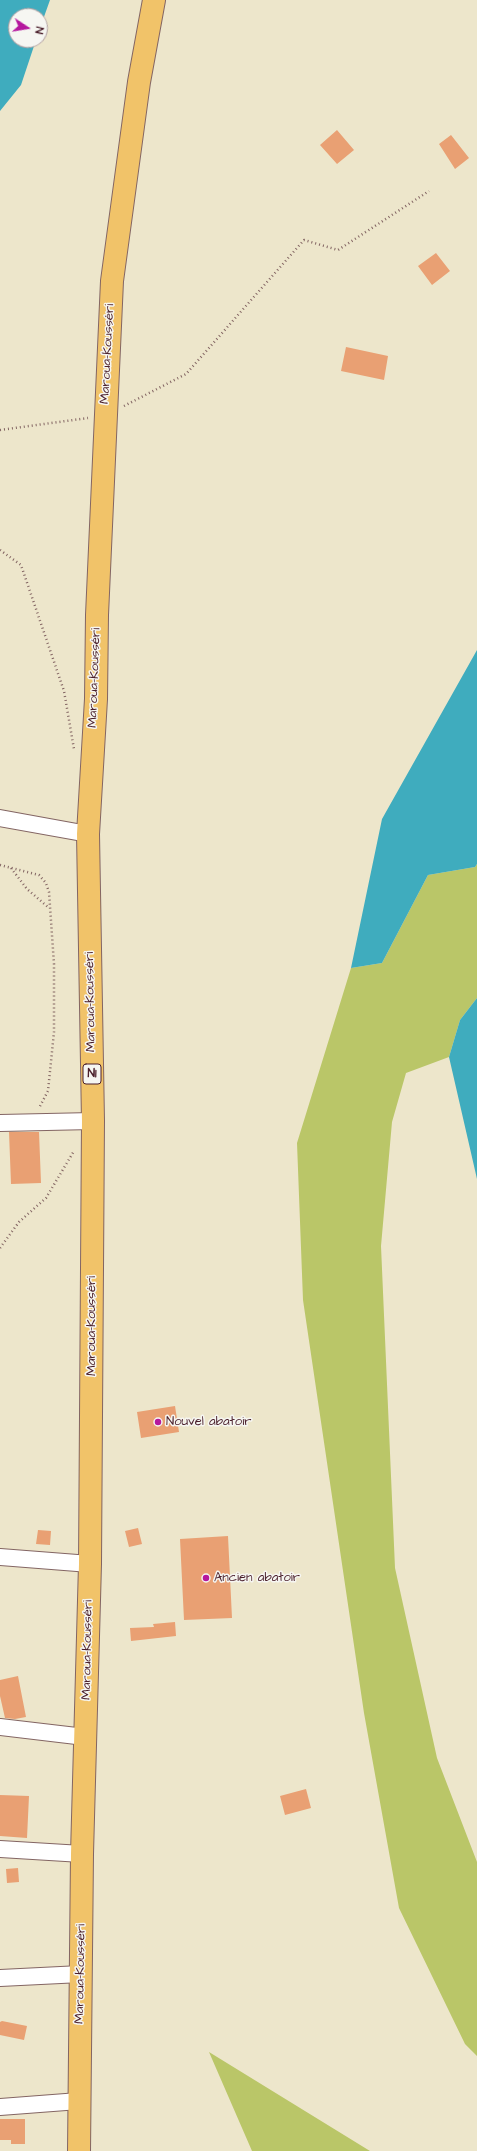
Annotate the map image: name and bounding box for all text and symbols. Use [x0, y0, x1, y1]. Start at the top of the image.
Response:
north arrow [8, 8, 48, 48]
text: N [31, 25, 47, 35]
street label: Maroua-Kousséri [98, 304, 118, 404]
street label: Maroua-Kousséri [85, 628, 105, 728]
street label: Maroua-Kousséri [82, 952, 100, 1052]
road number: N1 [83, 1064, 101, 1084]
street label: Maroua-Kousséri [84, 1276, 100, 1376]
place label: Nouvel abatoir [166, 1414, 251, 1430]
marker: Nouvel abatoir [153, 1417, 163, 1427]
place label: Ancien abatoir [214, 1570, 300, 1586]
marker: Ancien abatoir [201, 1573, 211, 1583]
street label: Maroua-Kousséri [79, 1600, 97, 1700]
street label: Maroua-Kousséri [72, 1924, 90, 2024]

